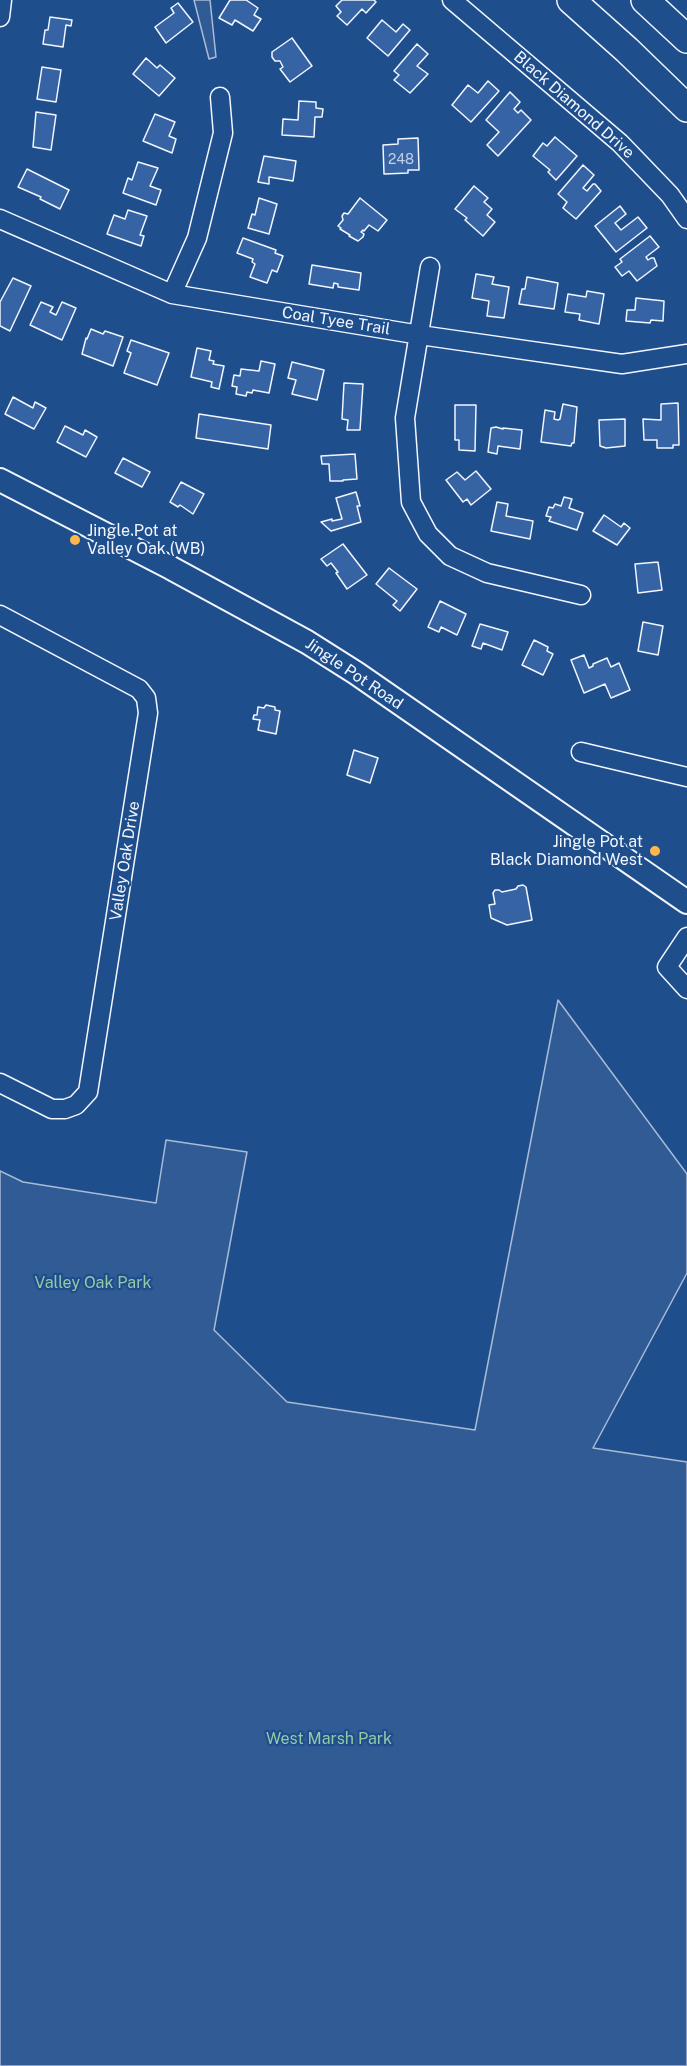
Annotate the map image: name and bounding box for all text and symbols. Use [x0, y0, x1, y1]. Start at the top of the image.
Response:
street label: Black Diamond Drive [510, 47, 638, 163]
house number: 248 [388, 152, 414, 168]
street label: Coal Tyee Trail [280, 303, 392, 339]
place label: Jingle Pot at Valley Oak (WB) [87, 521, 205, 559]
marker: Jingle Pot at Valley Oak (WB) [68, 533, 82, 547]
street label: Jingle Pot Road [302, 634, 406, 714]
street label: Valley Oak Drive [106, 800, 144, 922]
place label: Jingle Pot at Black Diamond West [490, 832, 643, 870]
marker: Jingle Pot at Black Diamond West [648, 844, 662, 858]
park label: Valley Oak Park [35, 1273, 151, 1293]
park label: West Marsh Park [266, 1729, 392, 1749]

